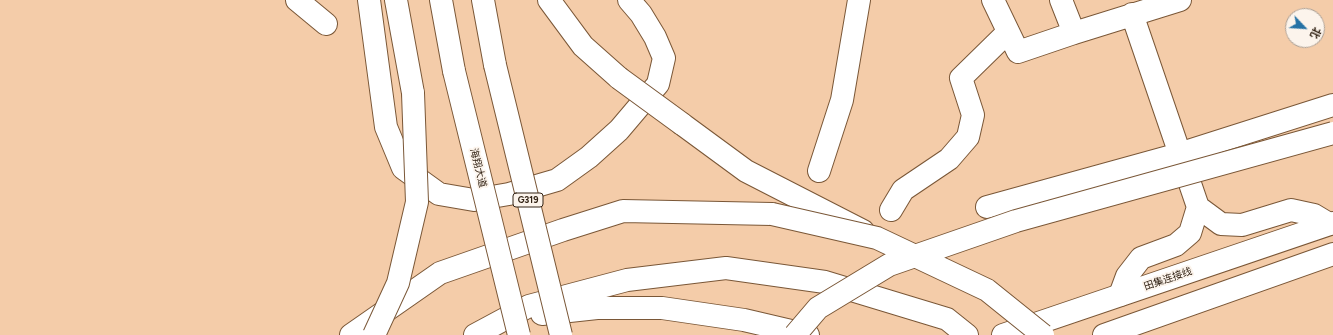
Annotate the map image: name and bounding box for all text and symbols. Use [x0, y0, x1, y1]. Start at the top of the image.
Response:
north arrow [1285, 8, 1325, 48]
text: 北 [1307, 25, 1324, 41]
street label: 海翔大道 [467, 147, 489, 189]
road number: G319 [513, 193, 543, 207]
street label: 田集连接线 [1142, 265, 1194, 293]

